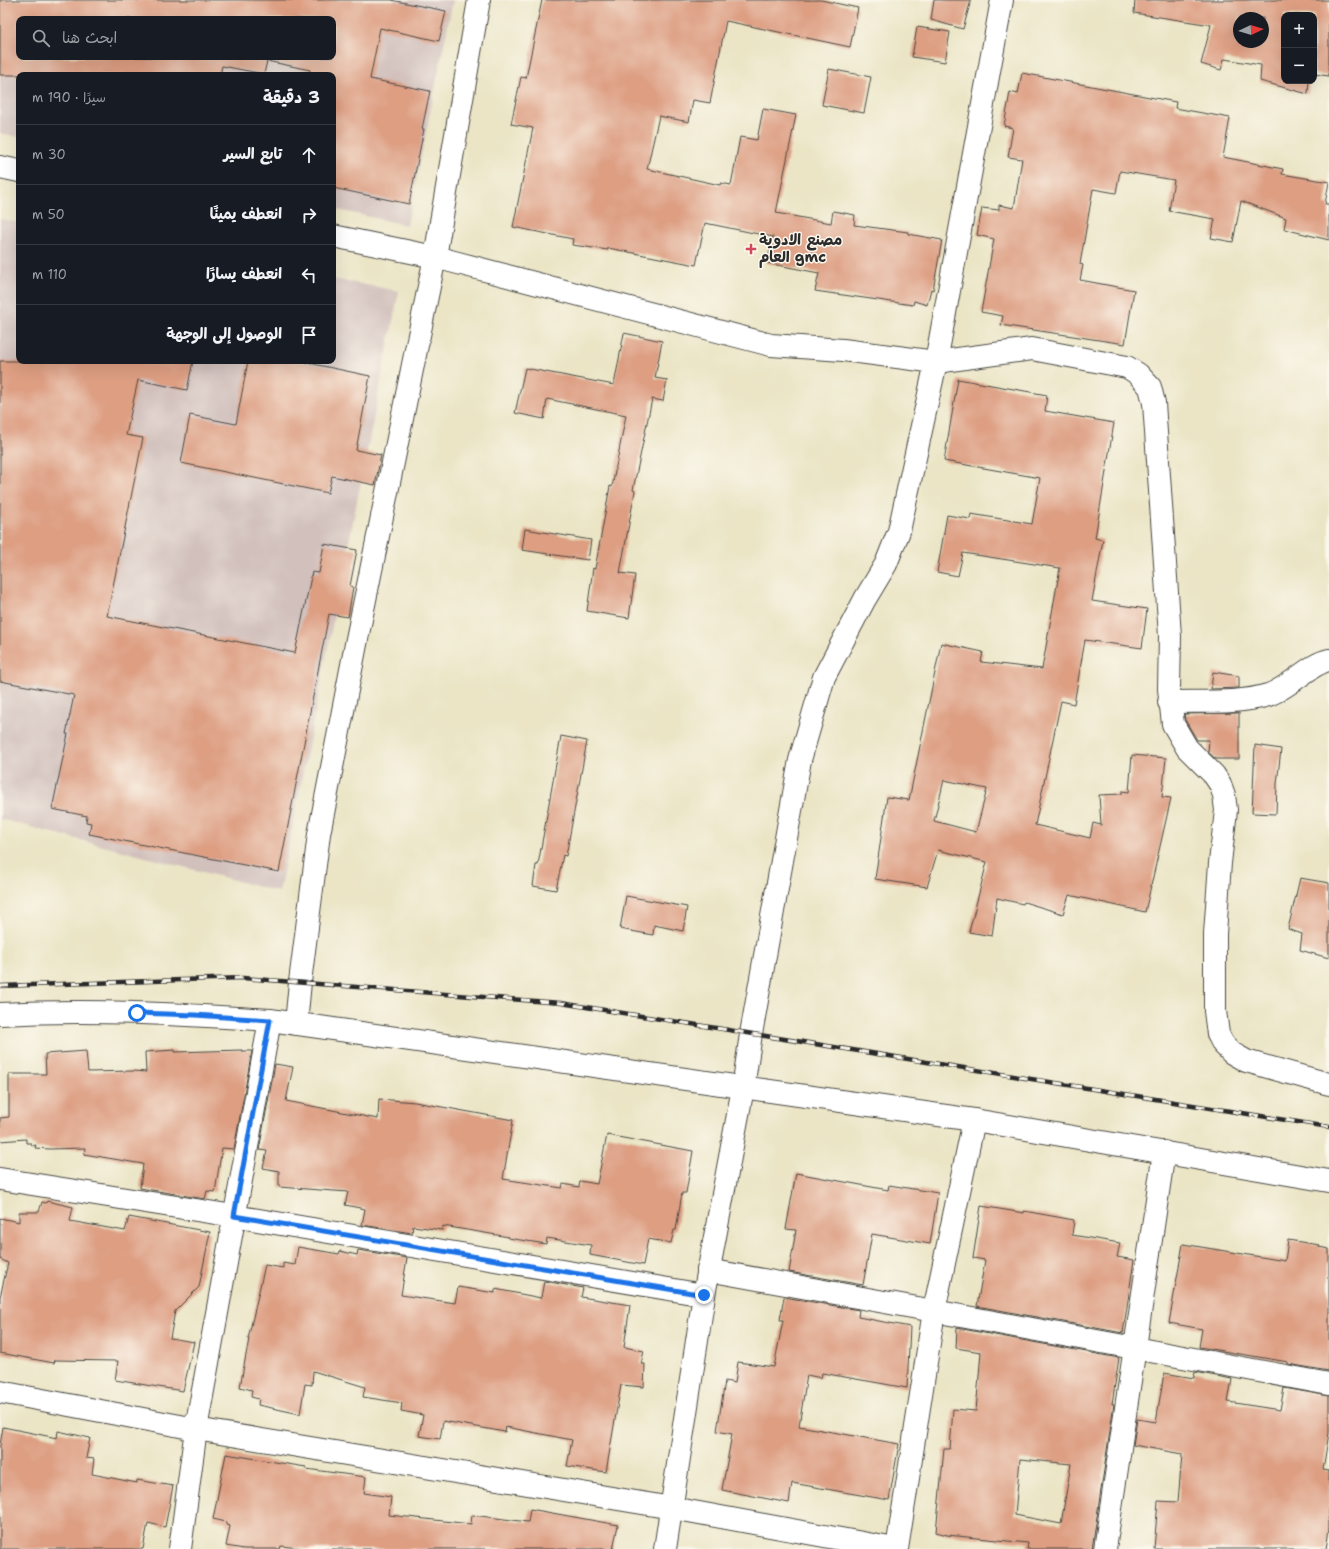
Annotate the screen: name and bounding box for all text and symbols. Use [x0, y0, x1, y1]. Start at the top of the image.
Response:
north arrow [1233, 12, 1269, 48]
map controls [1281, 12, 1317, 84]
button: + [1281, 12, 1317, 48]
search box [16, 16, 336, 60]
icon: search [30, 27, 52, 49]
text: ابحث هنا [62, 28, 117, 48]
button: − [1281, 48, 1317, 84]
text: 3 دقيقة [263, 86, 320, 108]
text: سيرًا · 190 m [32, 89, 106, 106]
text: تابع السير [223, 144, 282, 164]
icon: ahead [298, 144, 320, 166]
text: 30 m [32, 146, 66, 163]
text: انعطف يمينًا [210, 204, 282, 224]
icon: right [298, 204, 320, 226]
text: 50 m [32, 206, 65, 223]
place label: مصنع الادوية العام gmc [759, 230, 842, 268]
marker: مصنع الادوية العام gmc [746, 244, 756, 254]
text: انعطف يسارًا [206, 264, 282, 284]
icon: left [298, 264, 320, 286]
text: 110 m [32, 266, 67, 283]
text: الوصول إلى الوجهة [166, 324, 282, 344]
icon: arrive [298, 324, 320, 346]
route start [128, 1004, 146, 1022]
route end [695, 1286, 713, 1304]

